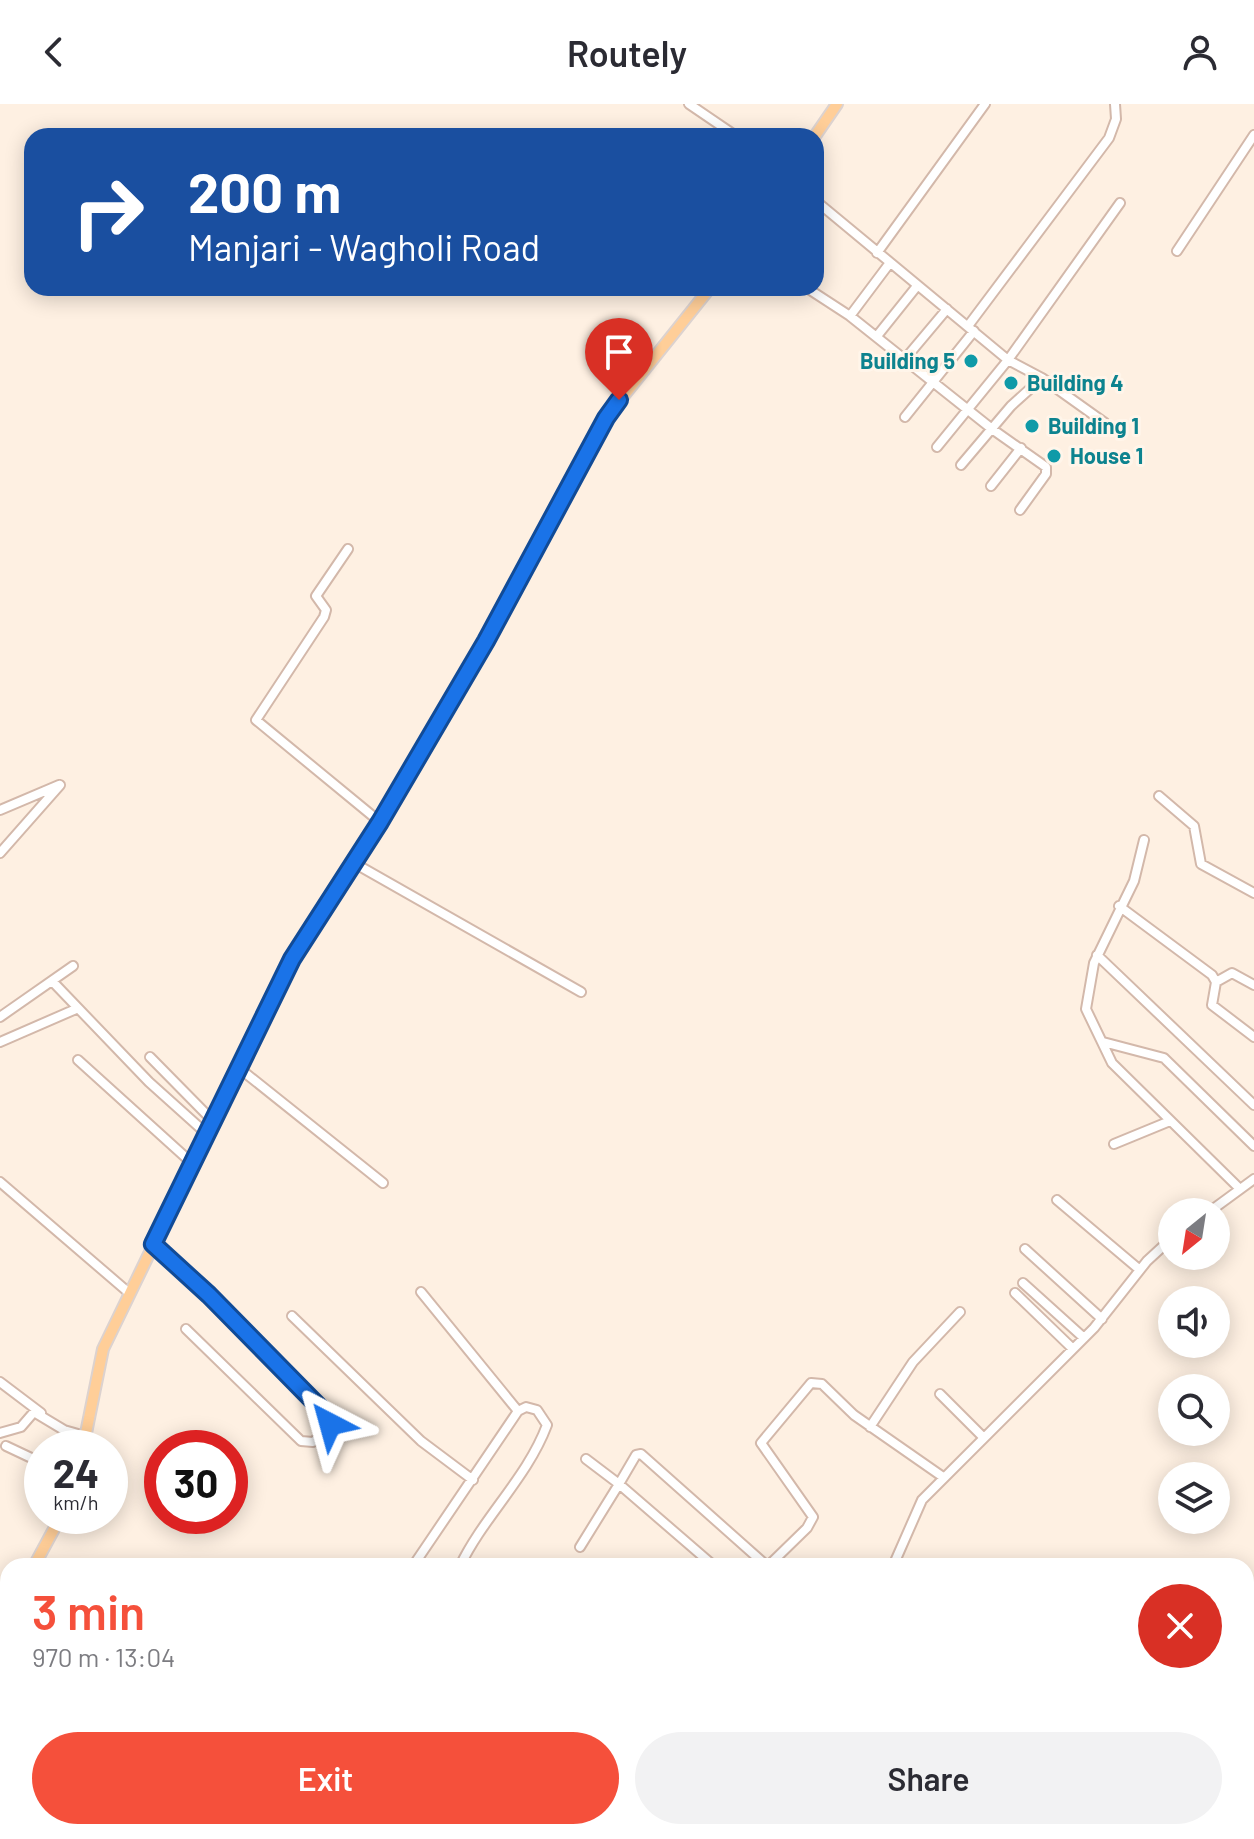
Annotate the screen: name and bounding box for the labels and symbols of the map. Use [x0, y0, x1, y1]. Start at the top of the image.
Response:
pin [585, 318, 653, 400]
place label: Building 5 [860, 347, 955, 373]
marker: Building 5 [962, 352, 980, 370]
place label: Building 4 [1027, 369, 1124, 395]
marker: Building 4 [1002, 374, 1020, 392]
place label: Building 1 [1048, 412, 1139, 438]
marker: Building 1 [1023, 417, 1041, 435]
place label: House 1 [1070, 442, 1143, 468]
marker: House 1 [1045, 447, 1063, 465]
north arrow [1158, 1198, 1230, 1270]
position arrow [288, 1382, 372, 1466]
speed limit sign: 30 [144, 1430, 248, 1534]

